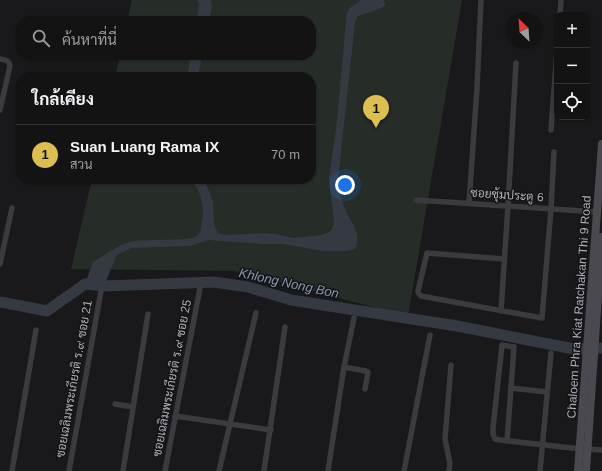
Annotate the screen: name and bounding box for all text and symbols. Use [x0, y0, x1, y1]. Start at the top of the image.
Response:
north arrow [506, 12, 542, 48]
map controls [554, 12, 590, 120]
button: + [554, 12, 590, 48]
search box [16, 16, 316, 60]
icon: search [30, 27, 52, 49]
text: ค้นหาที่นี่ [62, 31, 117, 48]
button: − [554, 48, 590, 84]
button: locate [554, 84, 590, 120]
text: ใกล้เคียง [32, 90, 94, 109]
pin: 1 [363, 95, 389, 128]
text: Suan Luang Rama IX [70, 138, 219, 155]
text: 1 [41, 147, 49, 162]
text: 70 m [271, 147, 300, 162]
text: สวน [70, 157, 92, 172]
your location [335, 175, 355, 195]
street label: ซอยซุ้มประตู 6 [470, 185, 544, 207]
street label: Chaloem Phra Kiat Ratchakan Thi 9 Road [564, 195, 594, 419]
water label: Khlong Nong Bon [238, 265, 340, 301]
street label: ซอยเฉลิมพระเกียรติ ร.๙ ซอย 25 [149, 298, 194, 458]
street label: ซอยเฉลิมพระเกียรติ ร.๙ ซอย 21 [52, 299, 95, 459]

